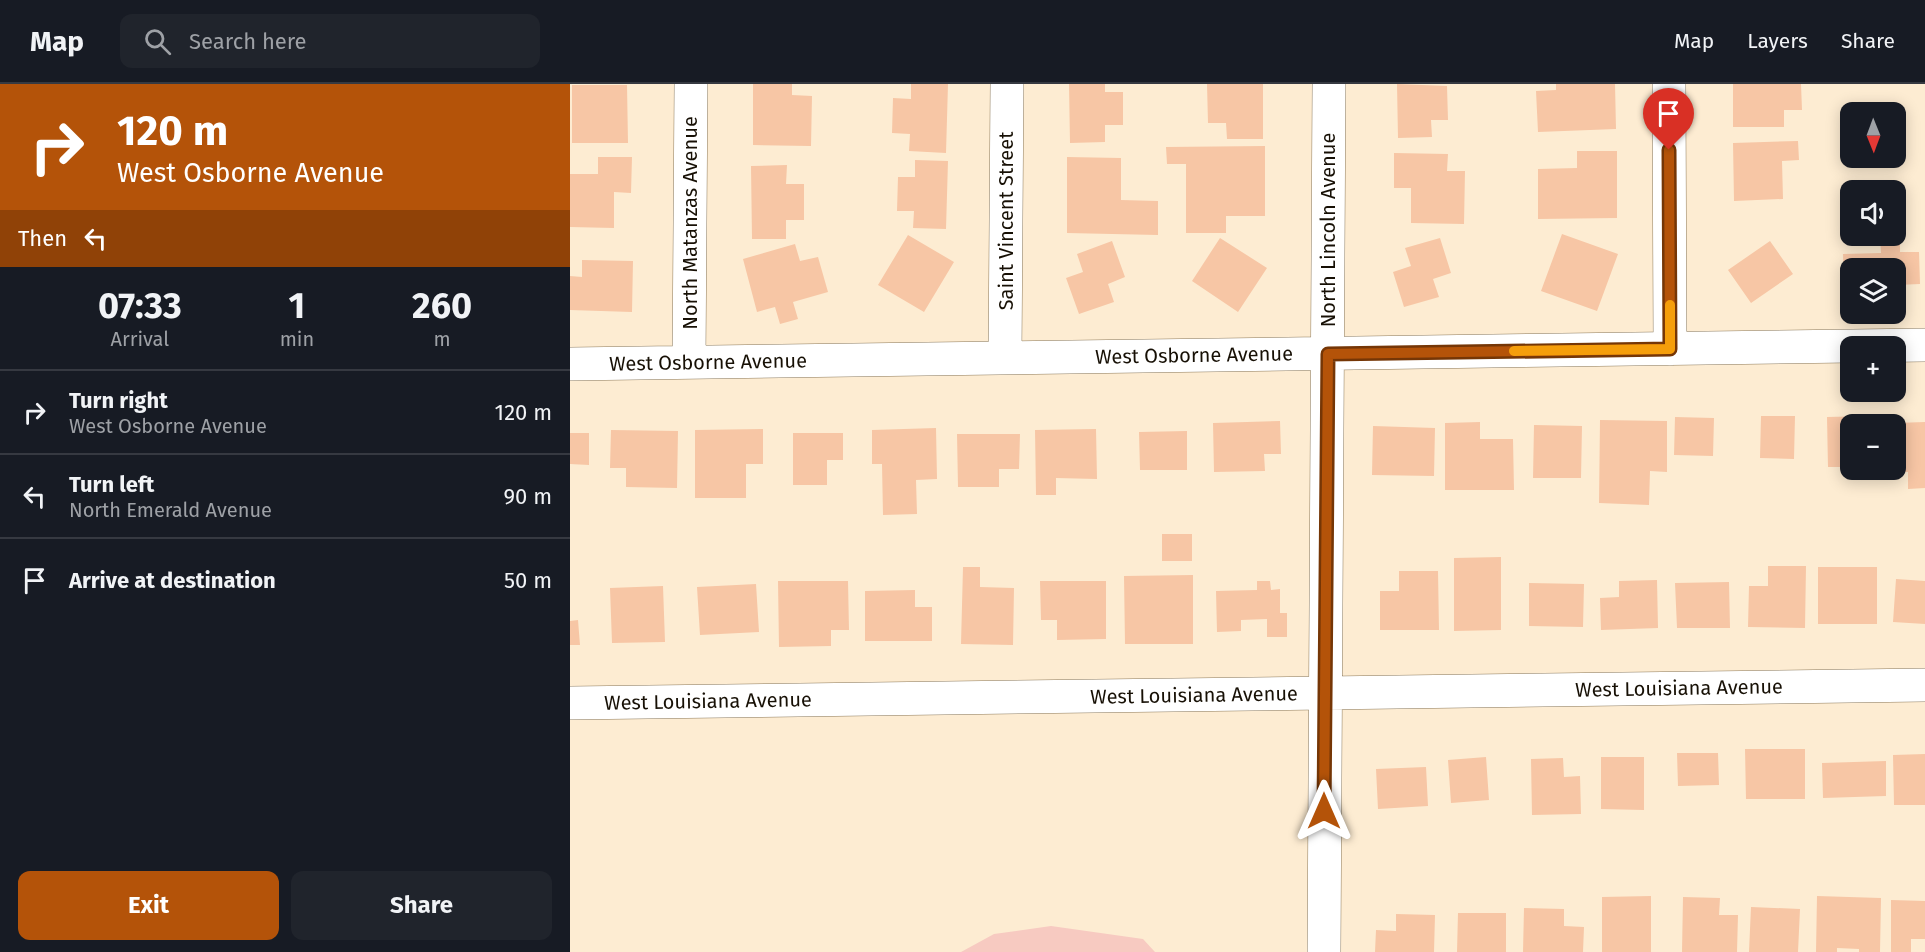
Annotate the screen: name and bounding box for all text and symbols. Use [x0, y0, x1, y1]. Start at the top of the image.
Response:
search box [120, 14, 540, 68]
text: Map [30, 25, 84, 58]
icon: search [141, 25, 174, 58]
text: Search here [189, 28, 307, 55]
text: Map [1674, 28, 1714, 54]
text: Layers [1747, 28, 1808, 54]
text: Share [1841, 28, 1895, 54]
pin [1643, 88, 1694, 150]
icon: arrive [1652, 97, 1685, 130]
north arrow [1840, 102, 1906, 168]
map controls [1840, 102, 1906, 480]
text: 120 m [117, 106, 228, 156]
icon: right [18, 108, 96, 186]
street label: North Matanzas Avenue [678, 116, 702, 330]
street label: Saint Vincent Street [994, 131, 1018, 310]
street label: North Lincoln Avenue [1316, 133, 1340, 327]
text: West Osborne Avenue [117, 157, 384, 189]
button: sound [1840, 180, 1906, 246]
icon: left [79, 222, 112, 255]
text: Then [18, 225, 67, 252]
button: layers [1840, 258, 1906, 324]
text: 07:33 [98, 284, 182, 328]
text: 1 [289, 284, 305, 328]
text: 260 [412, 284, 472, 328]
text: Arrival [111, 327, 169, 351]
text: min [280, 327, 314, 351]
text: m [434, 327, 451, 351]
button: + [1840, 336, 1906, 402]
street label: West Osborne Avenue [1095, 341, 1293, 369]
street label: West Osborne Avenue [609, 348, 807, 376]
text: Turn right [69, 387, 168, 414]
icon: right [18, 396, 51, 429]
text: 120 m [495, 399, 552, 426]
text: West Osborne Avenue [69, 414, 267, 438]
button: − [1840, 414, 1906, 480]
text: Turn left [69, 471, 154, 498]
icon: left [18, 480, 51, 513]
text: 90 m [503, 483, 552, 510]
text: North Emerald Avenue [69, 498, 272, 522]
icon: arrive [18, 564, 51, 597]
text: Arrive at destination [69, 567, 276, 594]
text: 50 m [504, 567, 552, 594]
street label: West Louisiana Avenue [1575, 674, 1783, 702]
street label: West Louisiana Avenue [1090, 681, 1298, 709]
street label: West Louisiana Avenue [604, 687, 812, 715]
position arrow [1292, 779, 1356, 843]
button: Exit [18, 871, 279, 940]
button: Share [291, 871, 552, 940]

